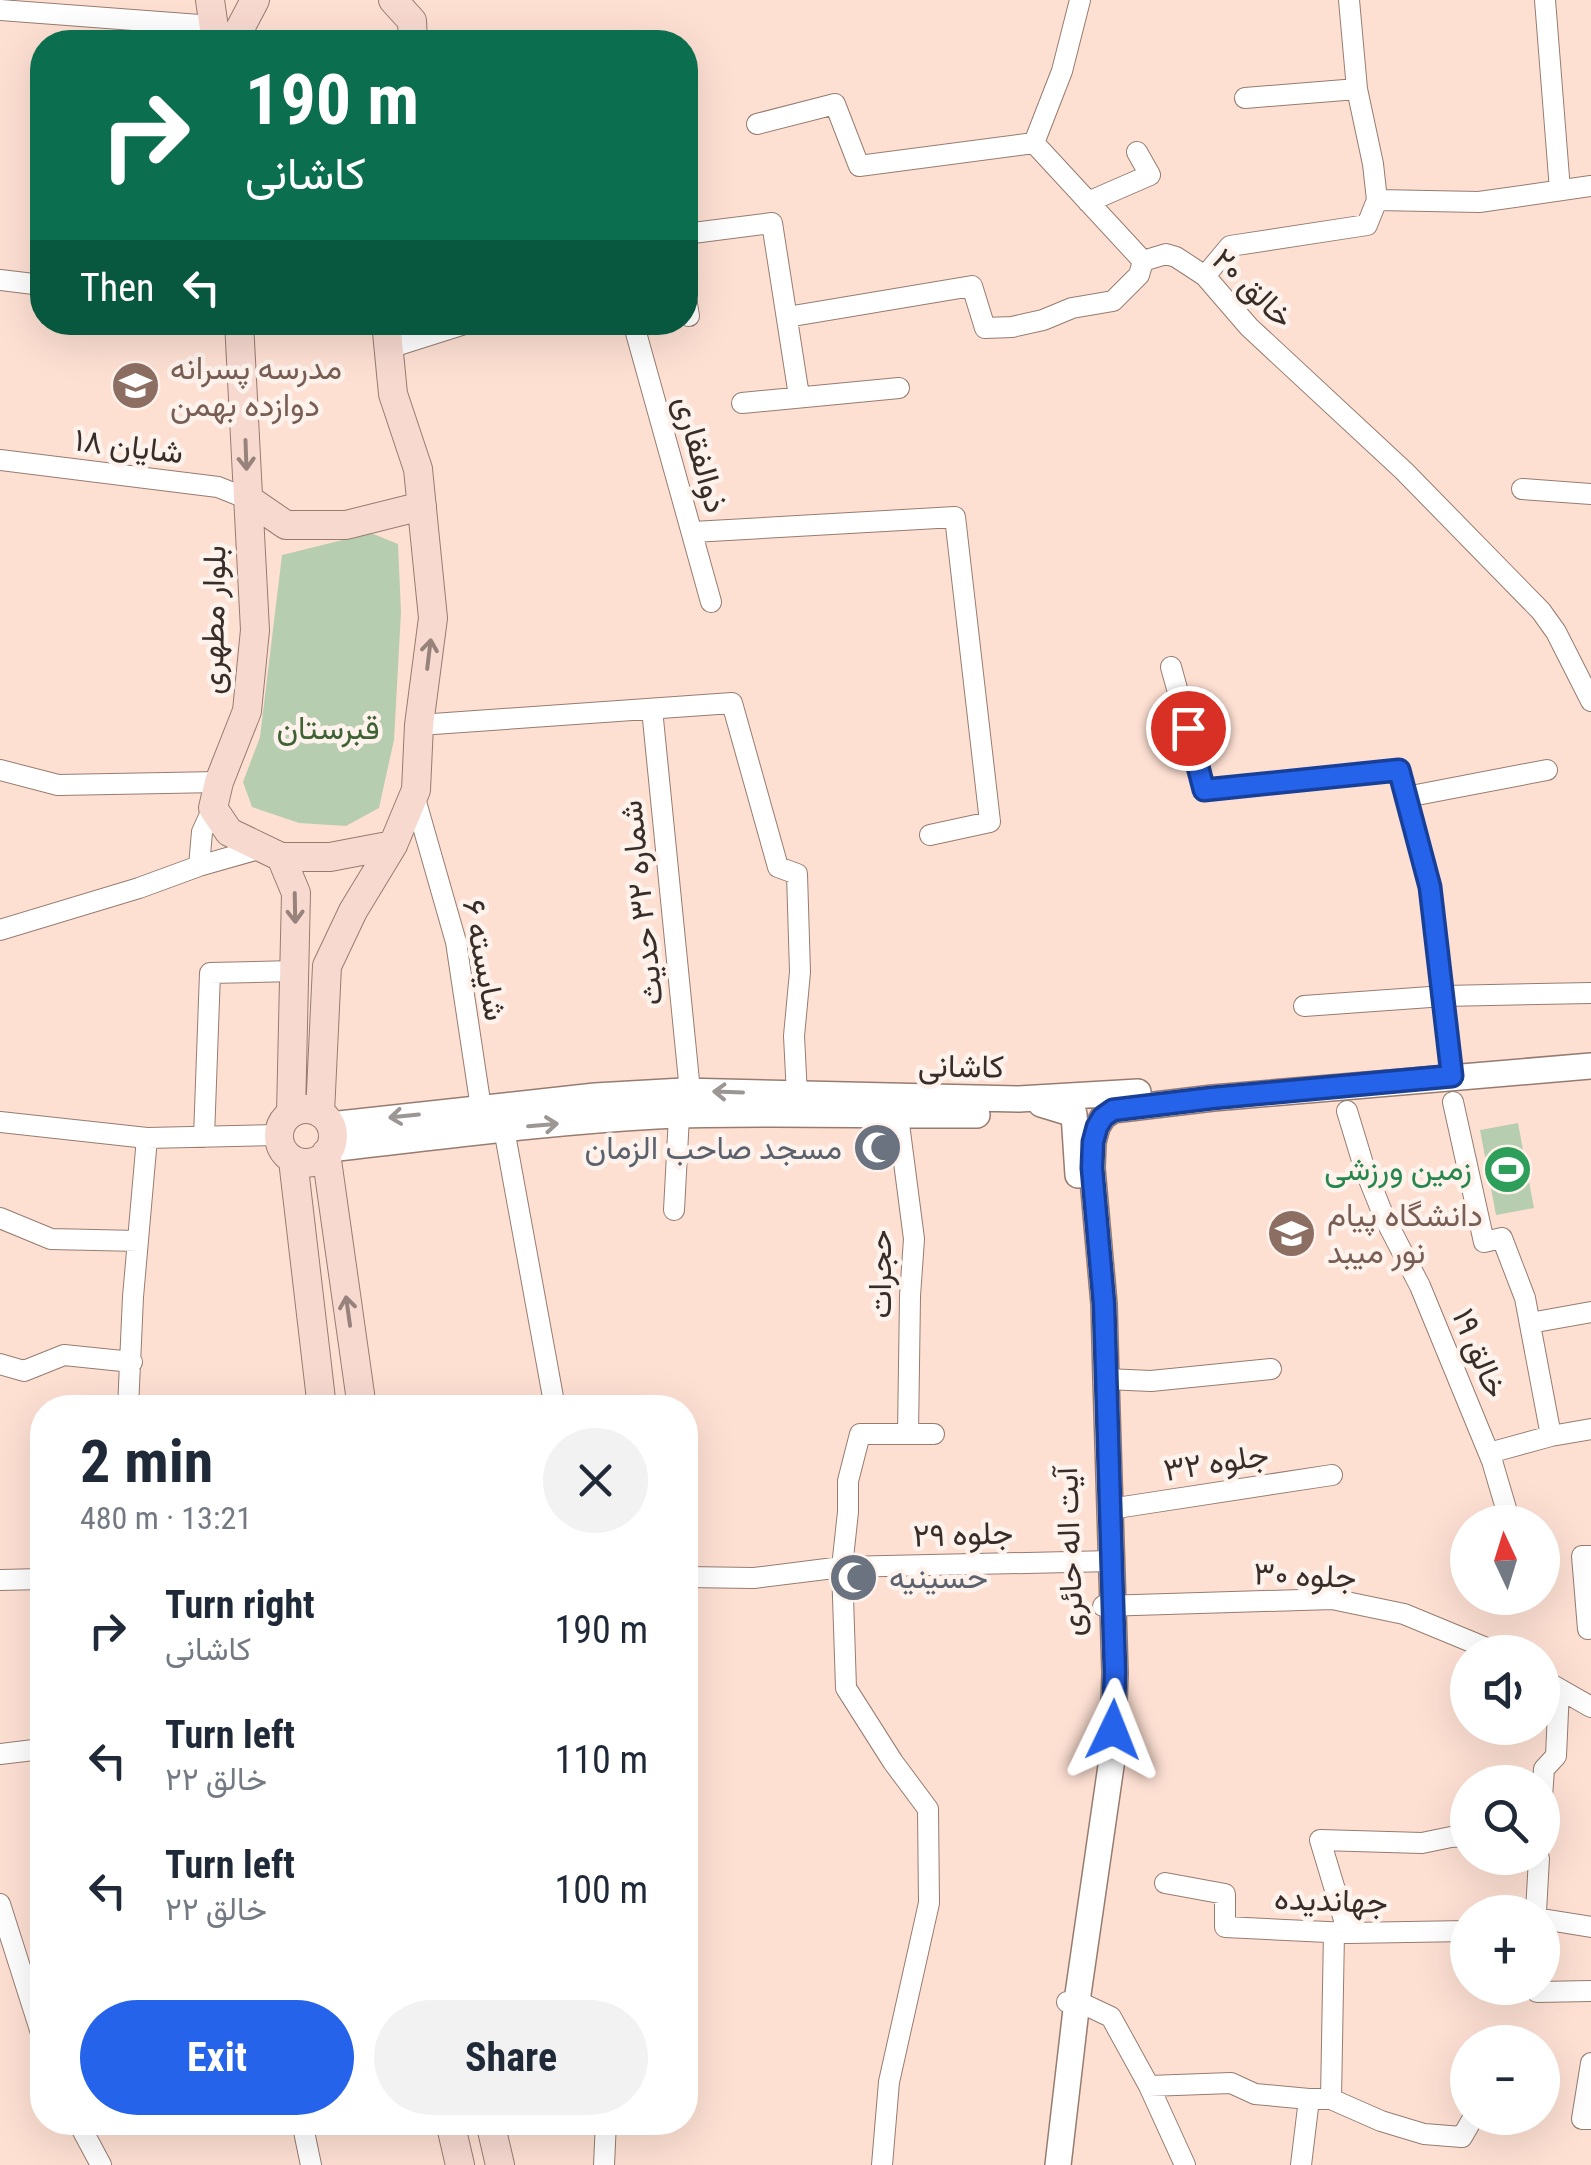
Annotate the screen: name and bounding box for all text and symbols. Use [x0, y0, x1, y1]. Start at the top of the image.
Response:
text: 190 m [245, 59, 419, 141]
icon: right [80, 70, 210, 200]
text: کاشانی [245, 147, 366, 200]
street label: خالق ۲۰ [1204, 240, 1302, 336]
icon: left [174, 260, 229, 315]
text: Then [80, 266, 154, 310]
place label: مدرسه پسرانه دوازده بهمن [170, 349, 342, 425]
school or university icon: مدرسه پسرانه دوازده بهمن [109, 360, 161, 412]
street label: ذوالفقاری [665, 391, 736, 517]
street label: شایان ۱۸ [73, 420, 185, 472]
one-way arrow [237, 438, 256, 470]
street label: بلوار مطهری [193, 545, 234, 695]
one-way arrow [420, 638, 439, 670]
pin [1146, 686, 1231, 771]
icon: arrive [1161, 701, 1216, 756]
park label: قبرستان [276, 709, 380, 748]
street label: شماره ۳۲ حدیث [611, 798, 672, 1007]
one-way arrow [286, 891, 305, 923]
street label: شایسته ۶ [455, 896, 515, 1024]
street label: کاشانی [918, 1046, 1004, 1086]
one-way arrow [712, 1083, 744, 1102]
one-way arrow [389, 1107, 421, 1126]
one-way arrow [526, 1115, 559, 1134]
mosque icon: مسجد صاحب الزمان [851, 1122, 903, 1174]
place label: مسجد صاحب الزمان [585, 1129, 842, 1168]
sports icon: زمین ورزشی [1481, 1143, 1533, 1195]
place label: زمین ورزشی [1324, 1150, 1472, 1189]
place label: دانشگاه پیام نور میبد [1327, 1196, 1483, 1272]
school or university icon: دانشگاه پیام نور میبد [1266, 1207, 1318, 1259]
street label: حجرات [861, 1230, 900, 1318]
one-way arrow [338, 1295, 357, 1328]
street label: خالق ۱۹ [1444, 1303, 1516, 1403]
text: 2 min [80, 1426, 213, 1497]
button: close [543, 1428, 648, 1533]
street label: جلوه ۳۲ [1161, 1435, 1271, 1490]
street label: آیت اله حائری [1047, 1464, 1092, 1637]
text: 480 m · 13:21 [80, 1499, 252, 1537]
north arrow [1450, 1505, 1560, 1615]
map controls [1450, 1505, 1560, 2135]
street label: جلوه ۲۹ [912, 1513, 1014, 1556]
mosque icon: حسینیه [828, 1551, 880, 1603]
street label: جلوه ۳۰ [1253, 1554, 1357, 1597]
place label: حسینیه [889, 1558, 988, 1596]
text: Turn right [165, 1583, 315, 1627]
icon: right [80, 1603, 135, 1658]
text: 190 m [554, 1608, 648, 1652]
text: کاشانی [165, 1630, 251, 1668]
button: sound [1450, 1635, 1560, 1745]
position arrow [1061, 1678, 1165, 1782]
text: Turn left [165, 1713, 295, 1757]
icon: left [80, 1733, 135, 1788]
text: 110 m [554, 1738, 648, 1782]
text: خالق ۲۲ [165, 1760, 267, 1798]
button: search [1450, 1765, 1560, 1875]
text: Turn left [165, 1843, 295, 1887]
icon: left [80, 1863, 135, 1918]
text: 100 m [554, 1868, 648, 1912]
street label: جهاندیده [1273, 1879, 1389, 1922]
text: خالق ۲۲ [165, 1890, 267, 1928]
button: + [1450, 1895, 1560, 2005]
button: Exit [80, 2000, 354, 2115]
button: Share [374, 2000, 648, 2115]
button: − [1450, 2025, 1560, 2135]

